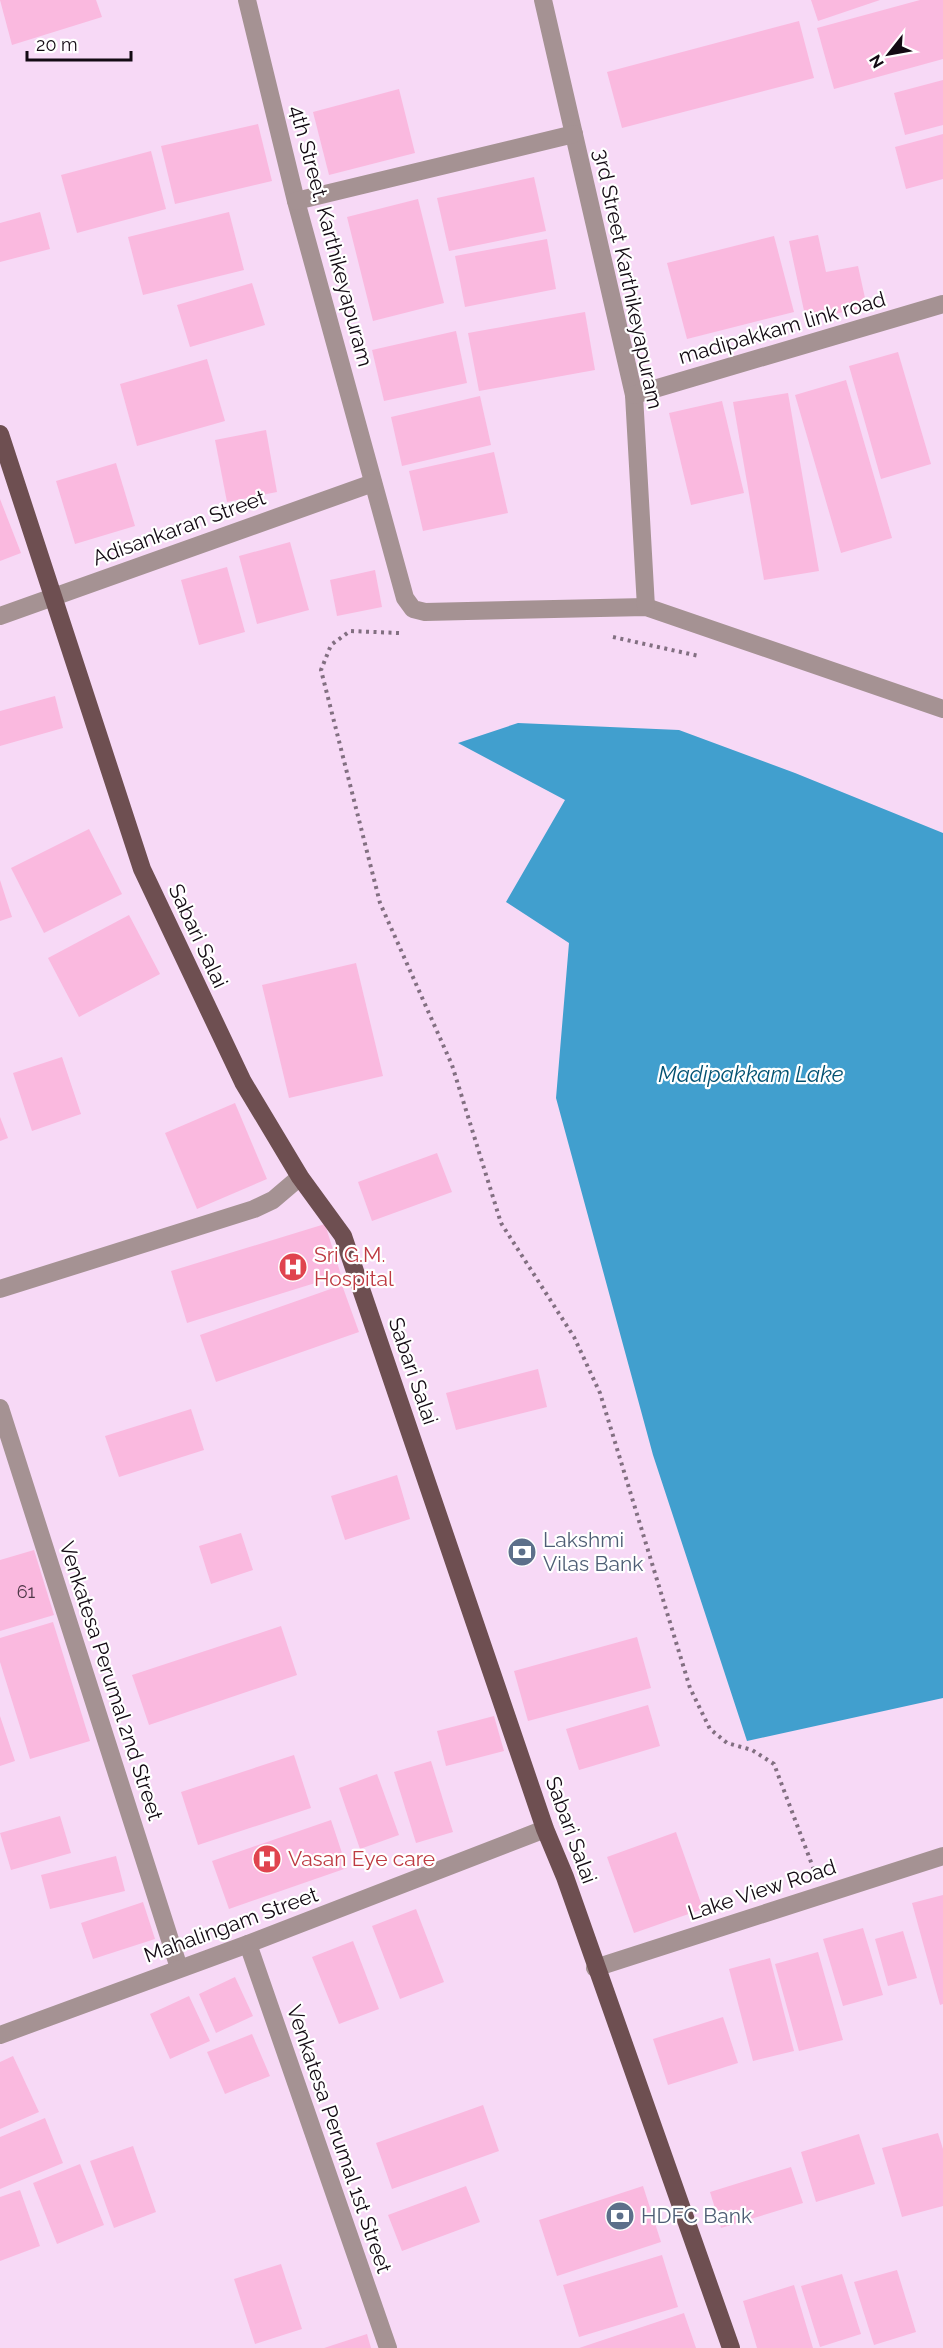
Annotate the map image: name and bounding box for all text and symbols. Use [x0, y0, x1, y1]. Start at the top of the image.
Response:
scale bar [27, 24, 130, 62]
north arrow [859, 24, 919, 84]
text: 20 m [36, 34, 78, 55]
text: N [865, 51, 888, 72]
street label: 4th Street, Karthikeyapuram [285, 103, 378, 369]
street label: 3rd Street Karthikeyapuram [589, 147, 668, 411]
street label: madipakkam link road [675, 286, 888, 369]
street label: Adisankaran Street [89, 485, 269, 570]
street label: Sabari Salai [163, 880, 233, 992]
water label: Madipakkam Lake [658, 1061, 844, 1087]
place label: Sri G.M. Hospital [314, 1242, 394, 1291]
hospital icon: Sri G.M. Hospital [277, 1251, 309, 1283]
street label: Sabari Salai [383, 1314, 443, 1428]
place label: Lakshmi Vilas Bank [543, 1527, 643, 1576]
bank icon: Lakshmi Vilas Bank [506, 1536, 538, 1568]
street label: Venkatesa Perumal 2nd Street [54, 1538, 168, 1824]
house number: 61 [17, 1581, 36, 1602]
street label: Sabari Salai [541, 1773, 602, 1887]
hospital icon: Vasan Eye care [251, 1843, 283, 1875]
place label: Vasan Eye care [288, 1846, 435, 1871]
street label: Lake View Road [685, 1854, 839, 1925]
street label: Mahalingam Street [140, 1881, 321, 1968]
street label: Venkatesa Perumal 1st Street [282, 2001, 397, 2276]
bank icon: HDFC Bank [604, 2200, 636, 2232]
place label: HDFC Bank [641, 2203, 752, 2228]

